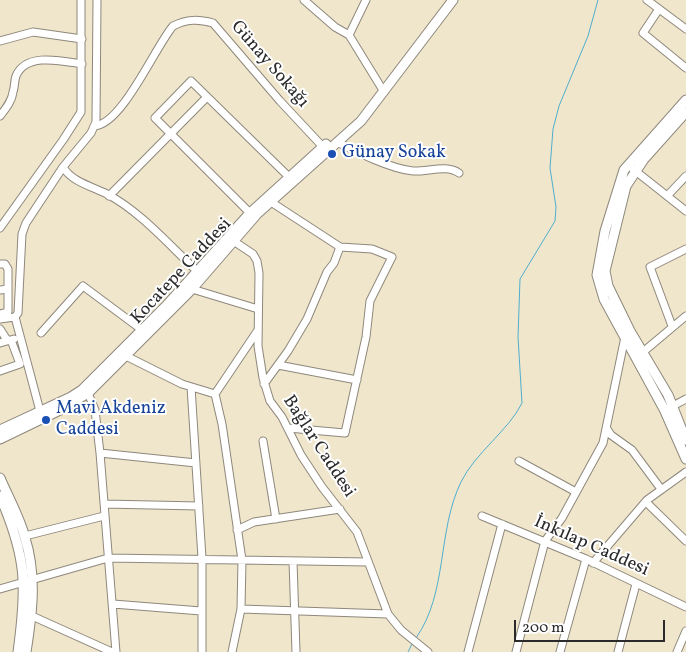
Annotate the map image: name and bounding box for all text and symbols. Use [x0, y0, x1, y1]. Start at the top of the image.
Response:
street label: Günay Sokağı [225, 17, 313, 113]
place label: Günay Sokak [342, 143, 446, 165]
marker: Günay Sokak [326, 148, 338, 160]
street label: Kocatepe Caddesi [127, 214, 237, 330]
street label: Bağlar Caddesi [277, 392, 359, 502]
place label: Mavi Akdeniz Caddesi [56, 399, 166, 442]
marker: Mavi Akdeniz Caddesi [40, 414, 52, 426]
street label: İnkılap Caddesi [530, 512, 652, 582]
scale bar [516, 610, 667, 642]
text: 200 m [522, 618, 565, 639]

